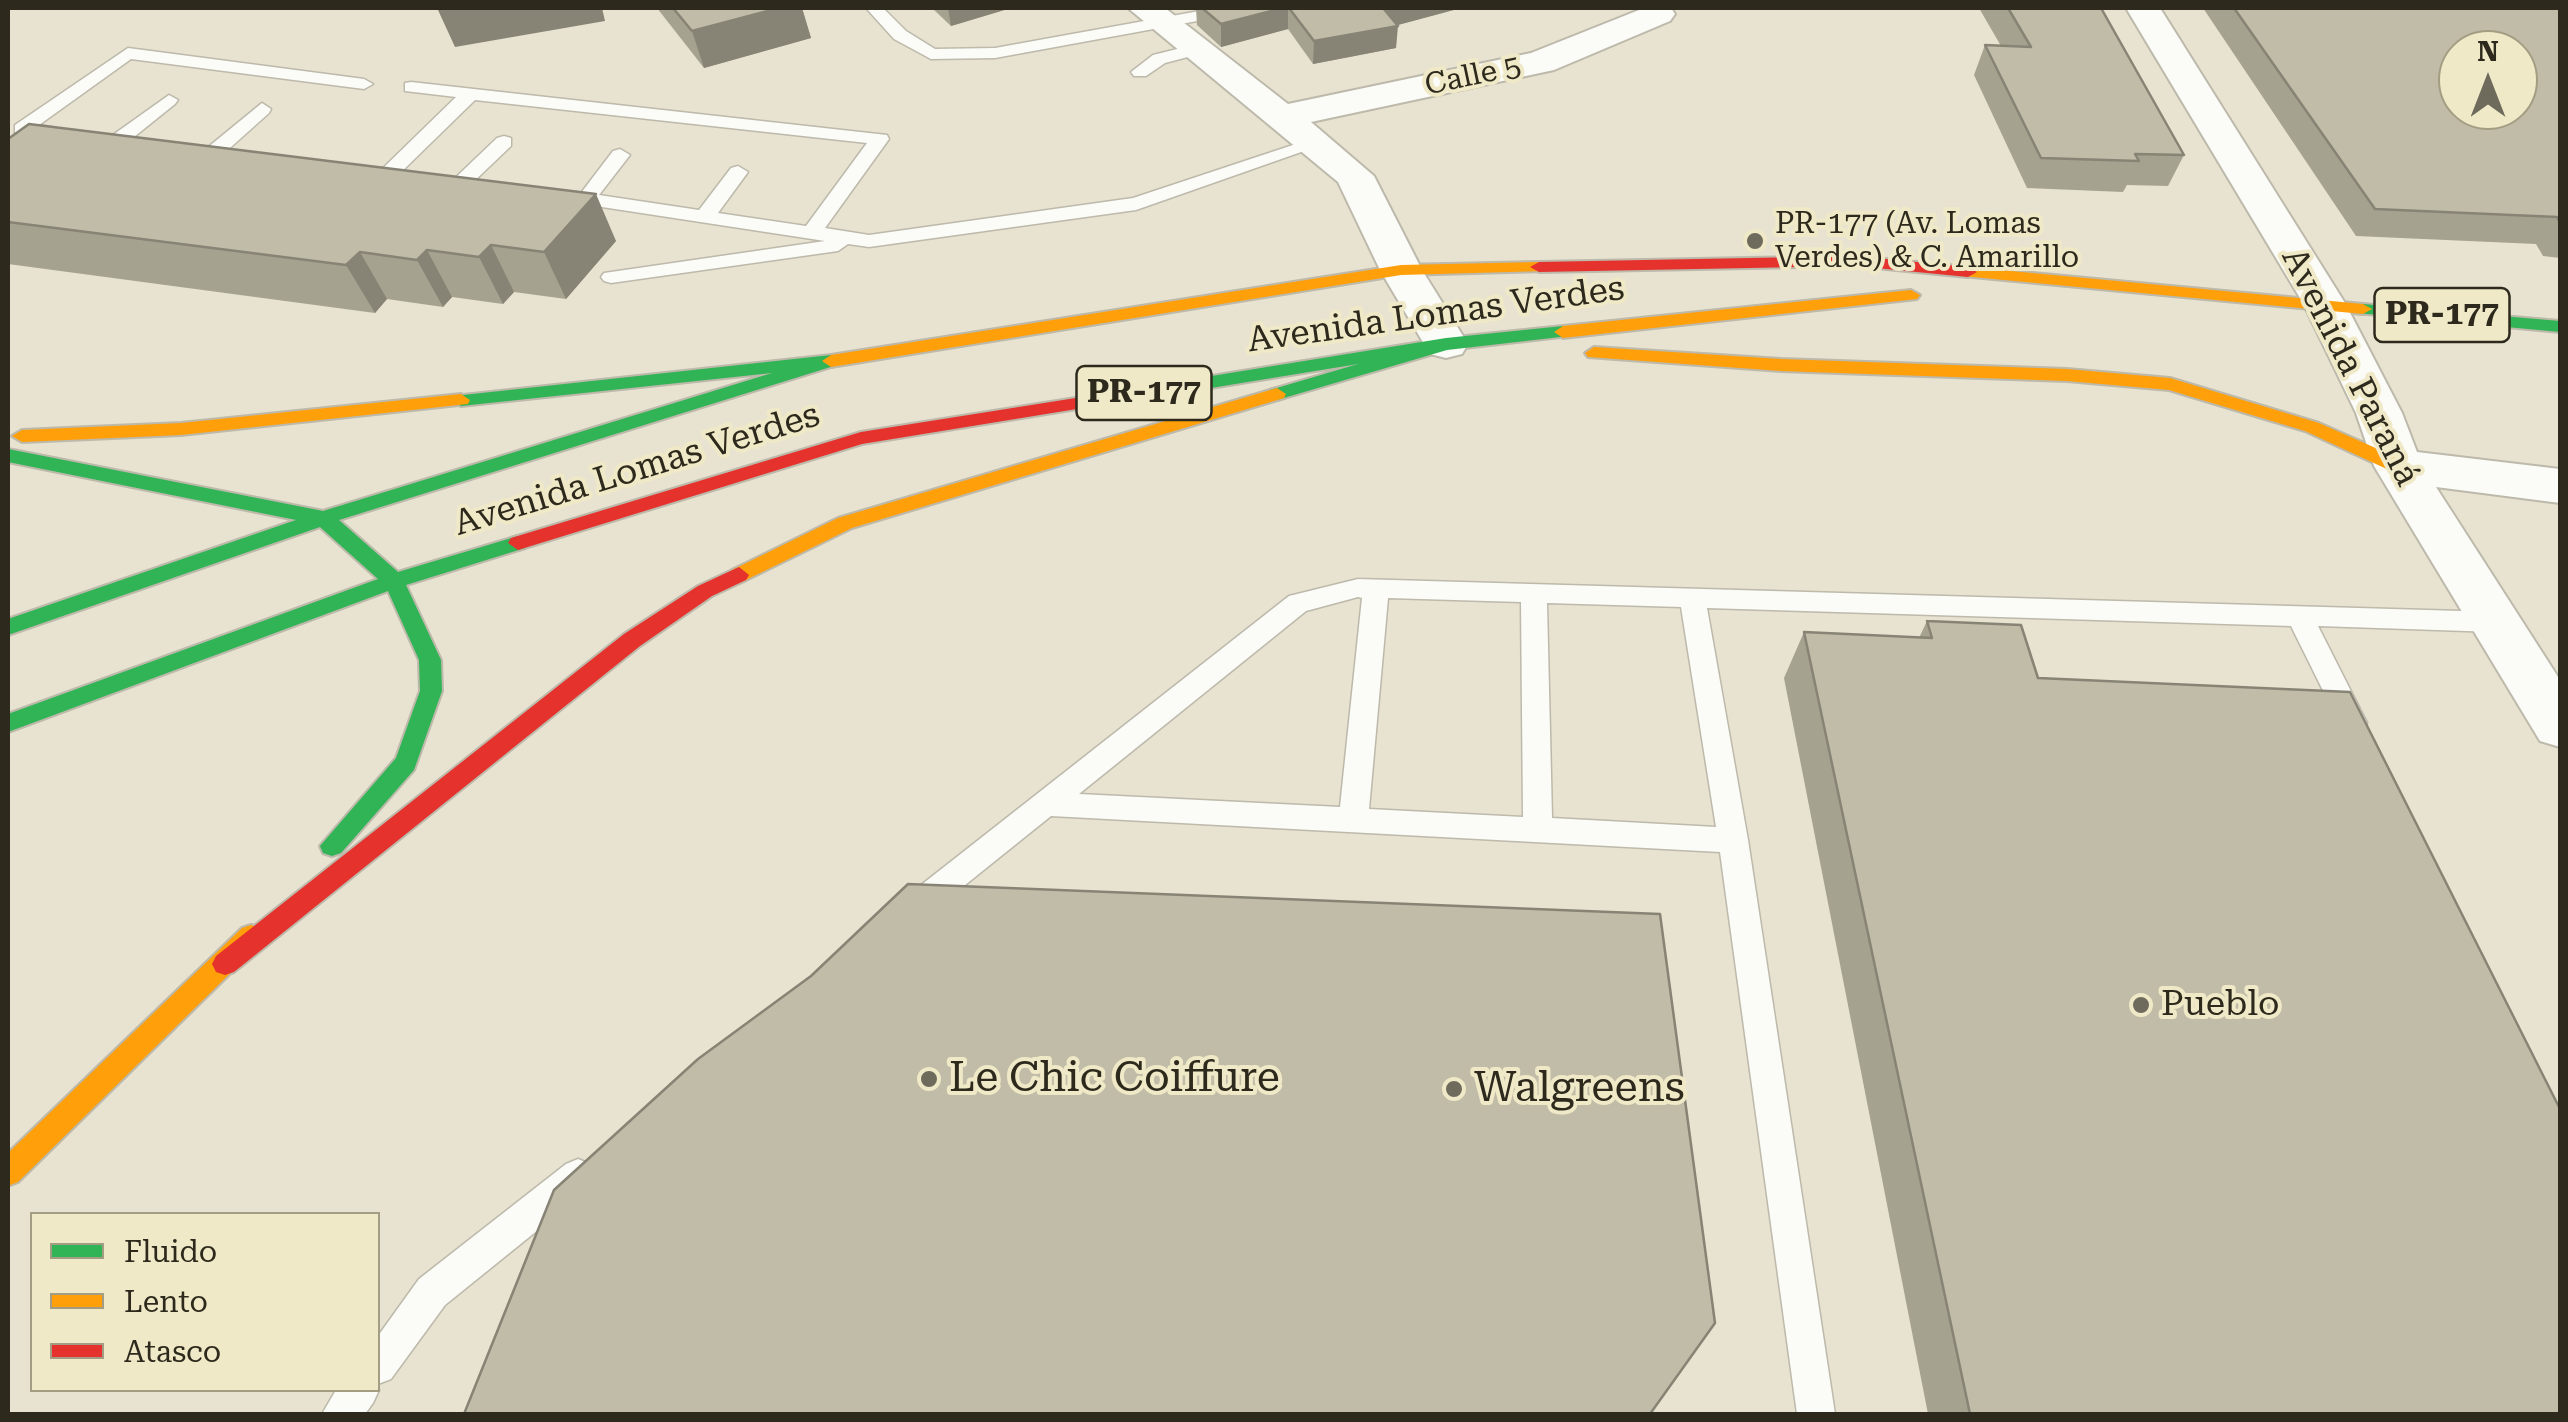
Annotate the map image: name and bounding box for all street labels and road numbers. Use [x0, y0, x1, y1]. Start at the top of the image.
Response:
street label: Calle 5 [1422, 48, 1524, 104]
street label: Avenida Paraná [2272, 241, 2428, 493]
street label: Avenida Lomas Verdes [1245, 268, 1627, 362]
road number: PR-177 [2374, 288, 2510, 342]
road number: PR-177 [1076, 366, 1212, 420]
street label: Avenida Lomas Verdes [449, 394, 825, 546]

